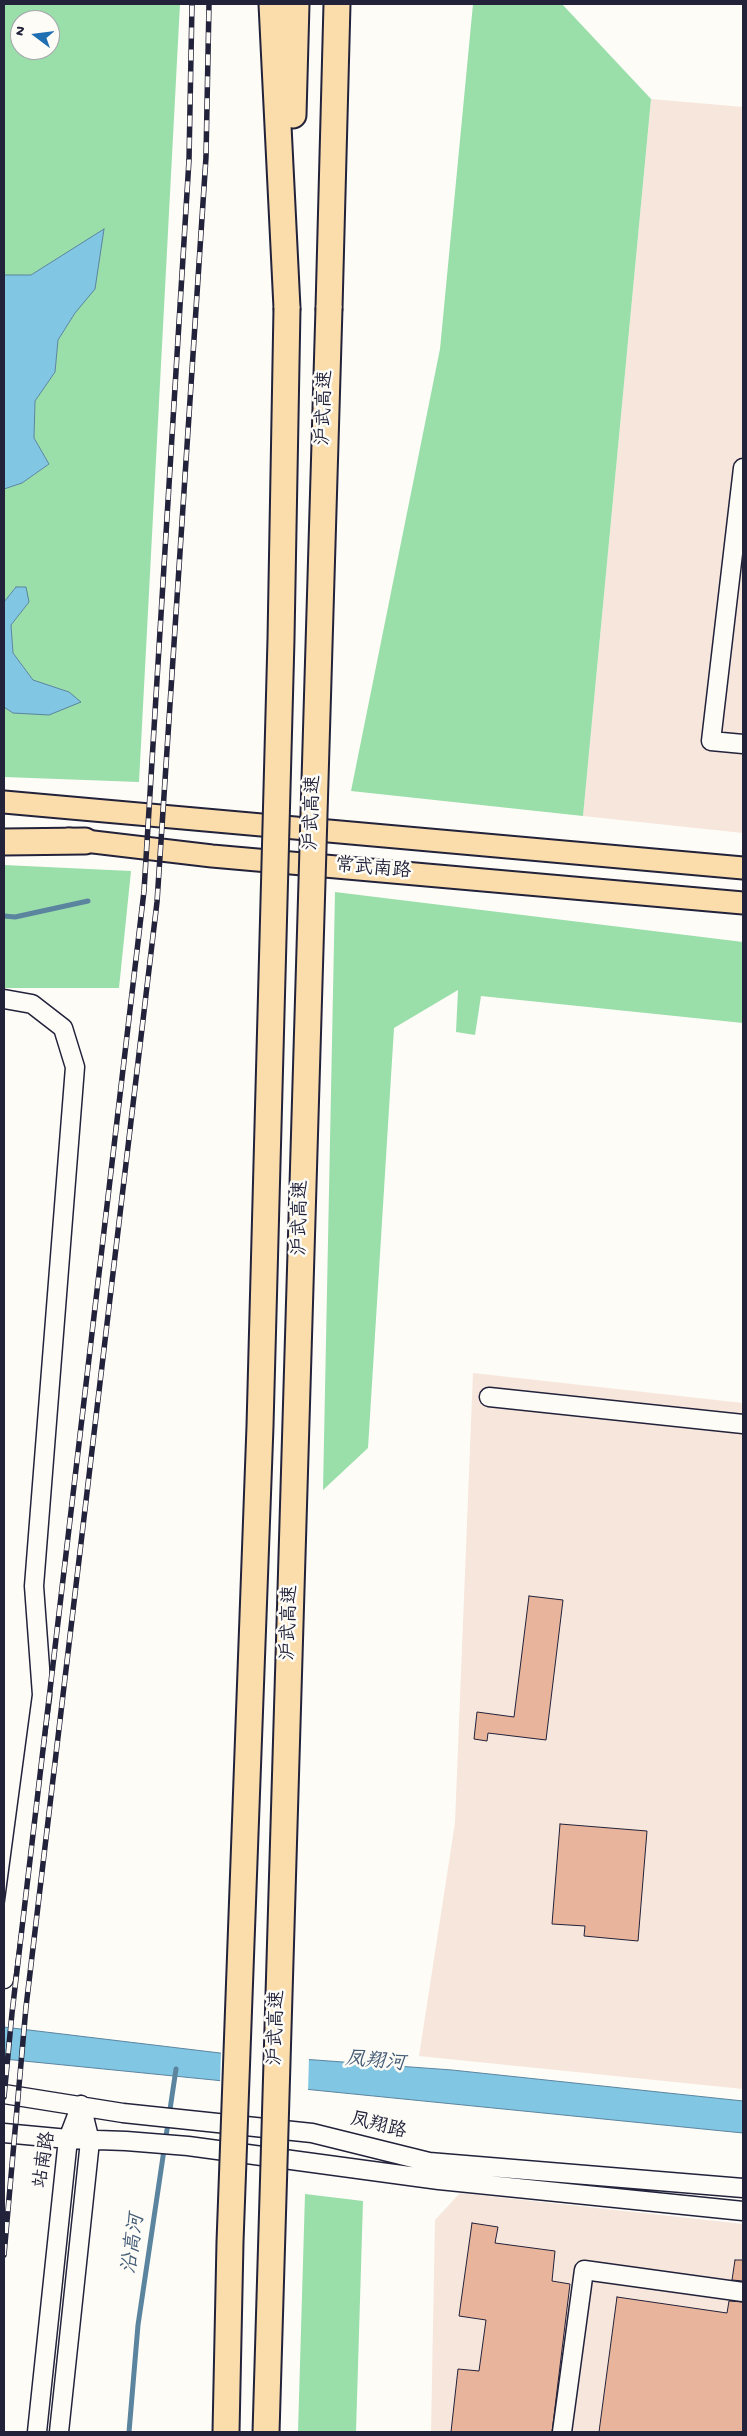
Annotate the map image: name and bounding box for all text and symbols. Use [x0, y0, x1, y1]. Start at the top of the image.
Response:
north arrow [10, 10, 60, 60]
text: N [12, 25, 30, 38]
street label: 沪武高速 [313, 370, 339, 446]
street label: 沪武高速 [301, 775, 327, 851]
street label: 常武南路 [334, 855, 412, 885]
street label: 沪武高速 [290, 1180, 314, 1256]
street label: 沪武高速 [278, 1585, 304, 1661]
street label: 沪武高速 [265, 1990, 291, 2066]
water label: 凤翔河 [344, 2048, 406, 2078]
street label: 凤翔路 [348, 2109, 408, 2145]
street label: 站南路 [30, 2130, 62, 2190]
water label: 沿高河 [119, 2213, 151, 2275]

